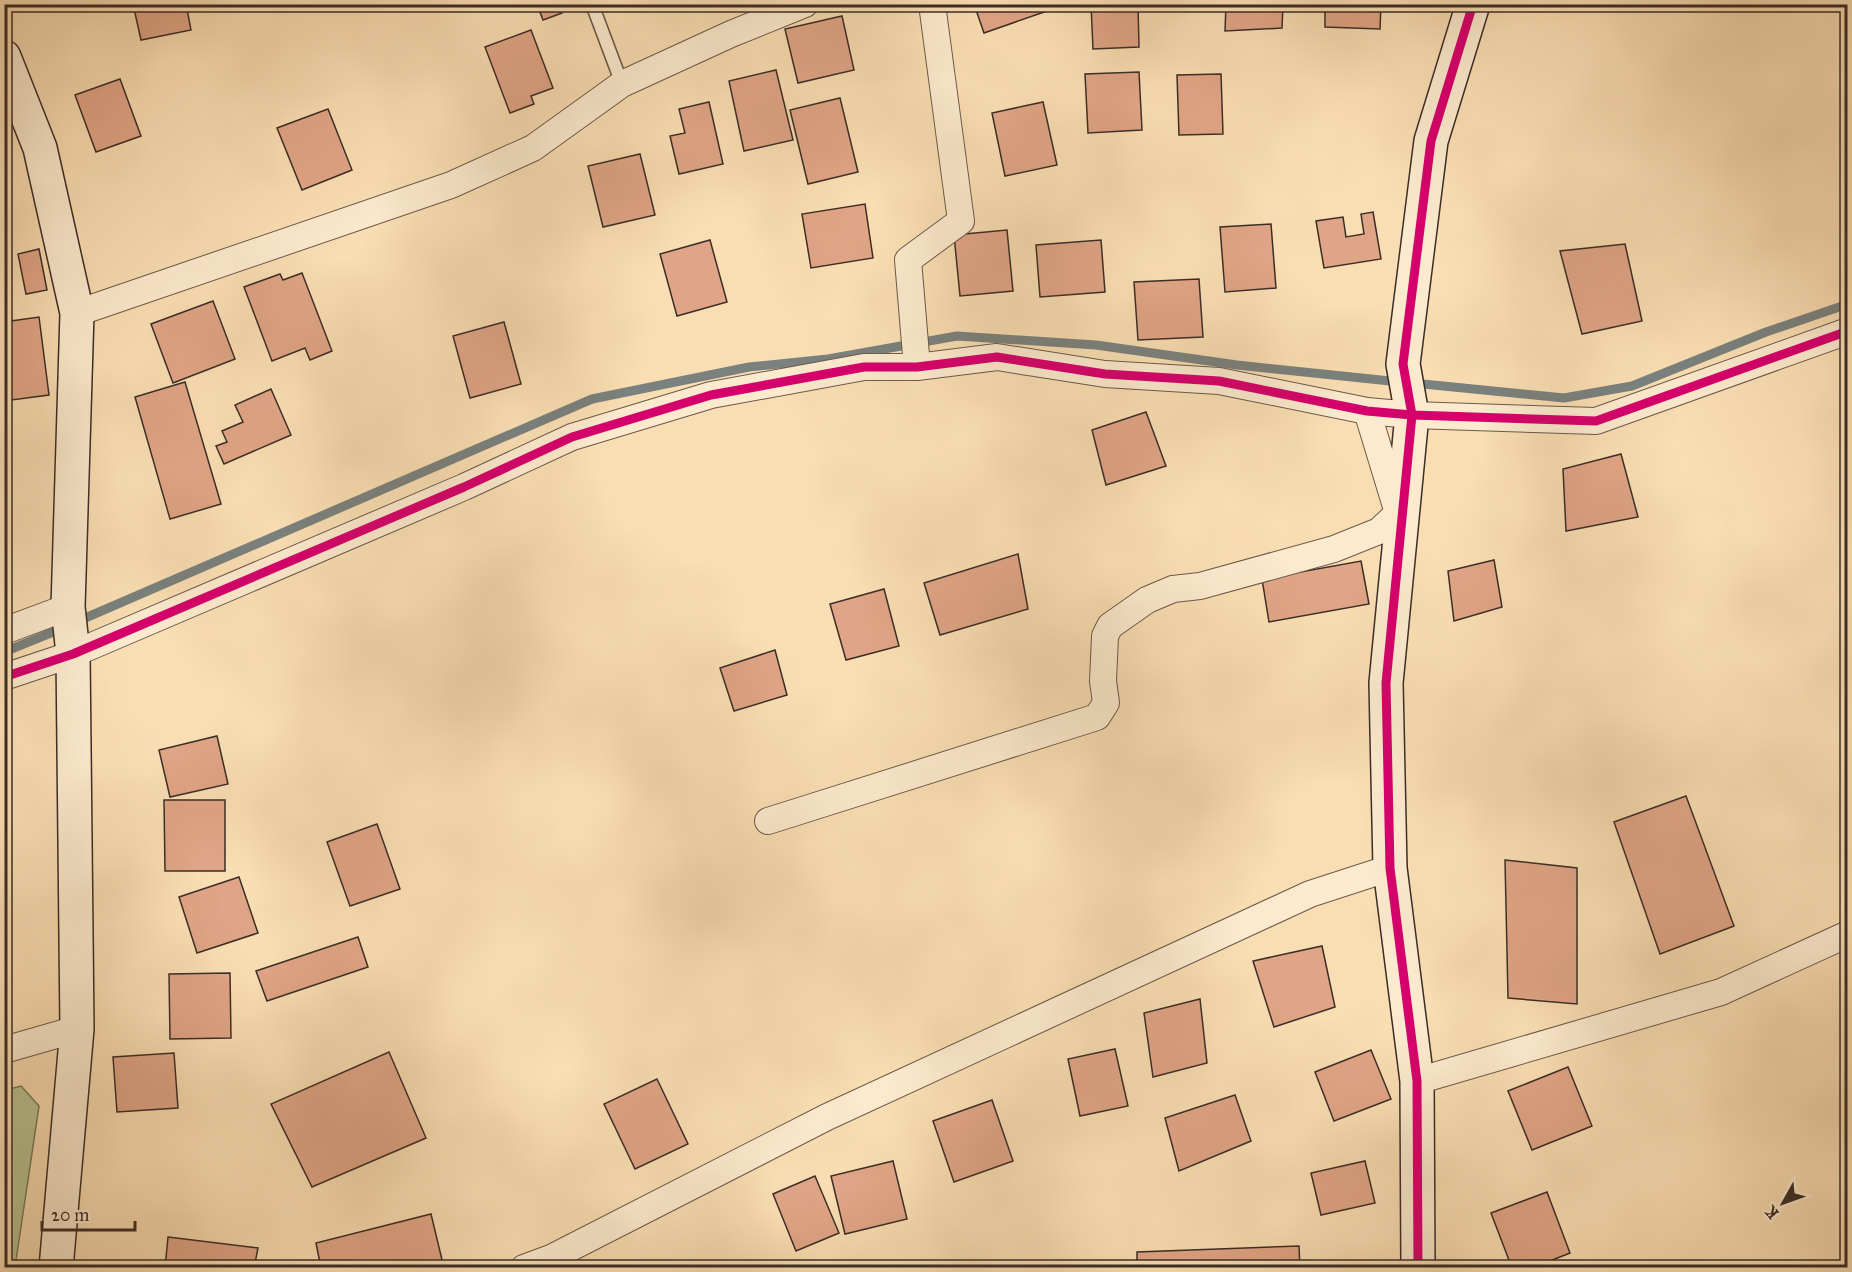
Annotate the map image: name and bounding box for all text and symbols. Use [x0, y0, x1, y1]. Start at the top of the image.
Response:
north arrow [1753, 1173, 1813, 1233]
scale bar [42, 1194, 135, 1232]
text: K [1761, 1201, 1783, 1223]
text: 20 m [51, 1204, 89, 1226]

